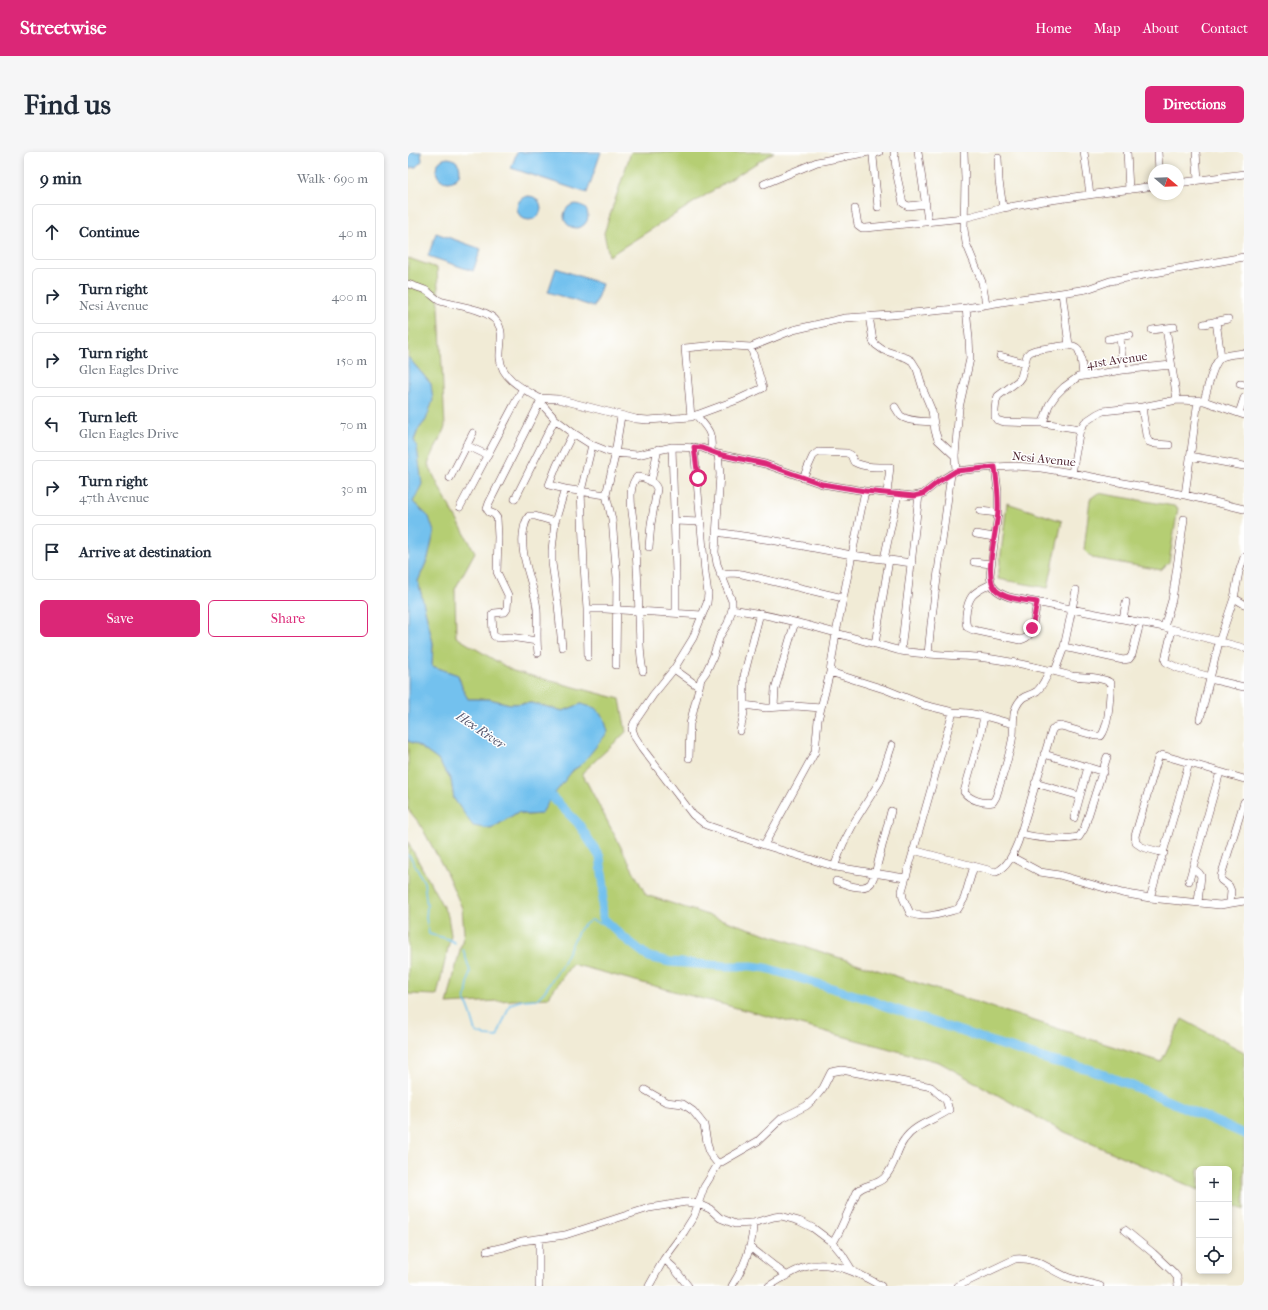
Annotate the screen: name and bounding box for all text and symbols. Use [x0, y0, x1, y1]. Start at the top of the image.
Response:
text: Streetwise [20, 17, 106, 39]
text: Home [1035, 20, 1072, 37]
text: Map [1094, 20, 1121, 37]
text: About [1143, 20, 1179, 37]
text: Contact [1201, 20, 1248, 37]
button: Directions [1145, 86, 1244, 123]
text: Find us [24, 88, 111, 121]
north arrow [1148, 164, 1184, 200]
text: 9 min [40, 168, 82, 188]
text: Walk · 690 m [297, 171, 368, 186]
icon: ahead [41, 221, 63, 243]
text: Continue [79, 223, 139, 241]
text: 40 m [339, 225, 367, 240]
text: Turn right [79, 280, 148, 298]
icon: right [41, 285, 63, 307]
text: 400 m [331, 289, 367, 304]
text: Nesi Avenue [79, 298, 148, 313]
text: Turn right [79, 344, 148, 362]
icon: right [41, 349, 63, 371]
street label: 41st Avenue [1086, 349, 1148, 371]
text: 150 m [336, 353, 367, 368]
text: Glen Eagles Drive [79, 362, 179, 377]
text: Turn left [79, 408, 137, 426]
icon: left [41, 413, 63, 435]
text: 70 m [340, 417, 367, 432]
text: Glen Eagles Drive [79, 426, 179, 441]
street label: Nesi Avenue [1011, 449, 1077, 469]
route start [689, 469, 707, 487]
text: Turn right [79, 472, 148, 490]
icon: right [41, 477, 63, 499]
text: 30 m [341, 481, 367, 496]
text: 47th Avenue [79, 490, 149, 505]
icon: arrive [41, 541, 63, 563]
text: Arrive at destination [79, 543, 211, 561]
button: Save [40, 600, 200, 637]
button: Share [208, 600, 368, 637]
route end [1023, 619, 1041, 637]
water label: Hex River [453, 708, 509, 752]
map controls [1196, 1166, 1232, 1274]
button: + [1196, 1166, 1232, 1202]
button: − [1196, 1202, 1232, 1238]
button: locate [1196, 1238, 1232, 1274]

